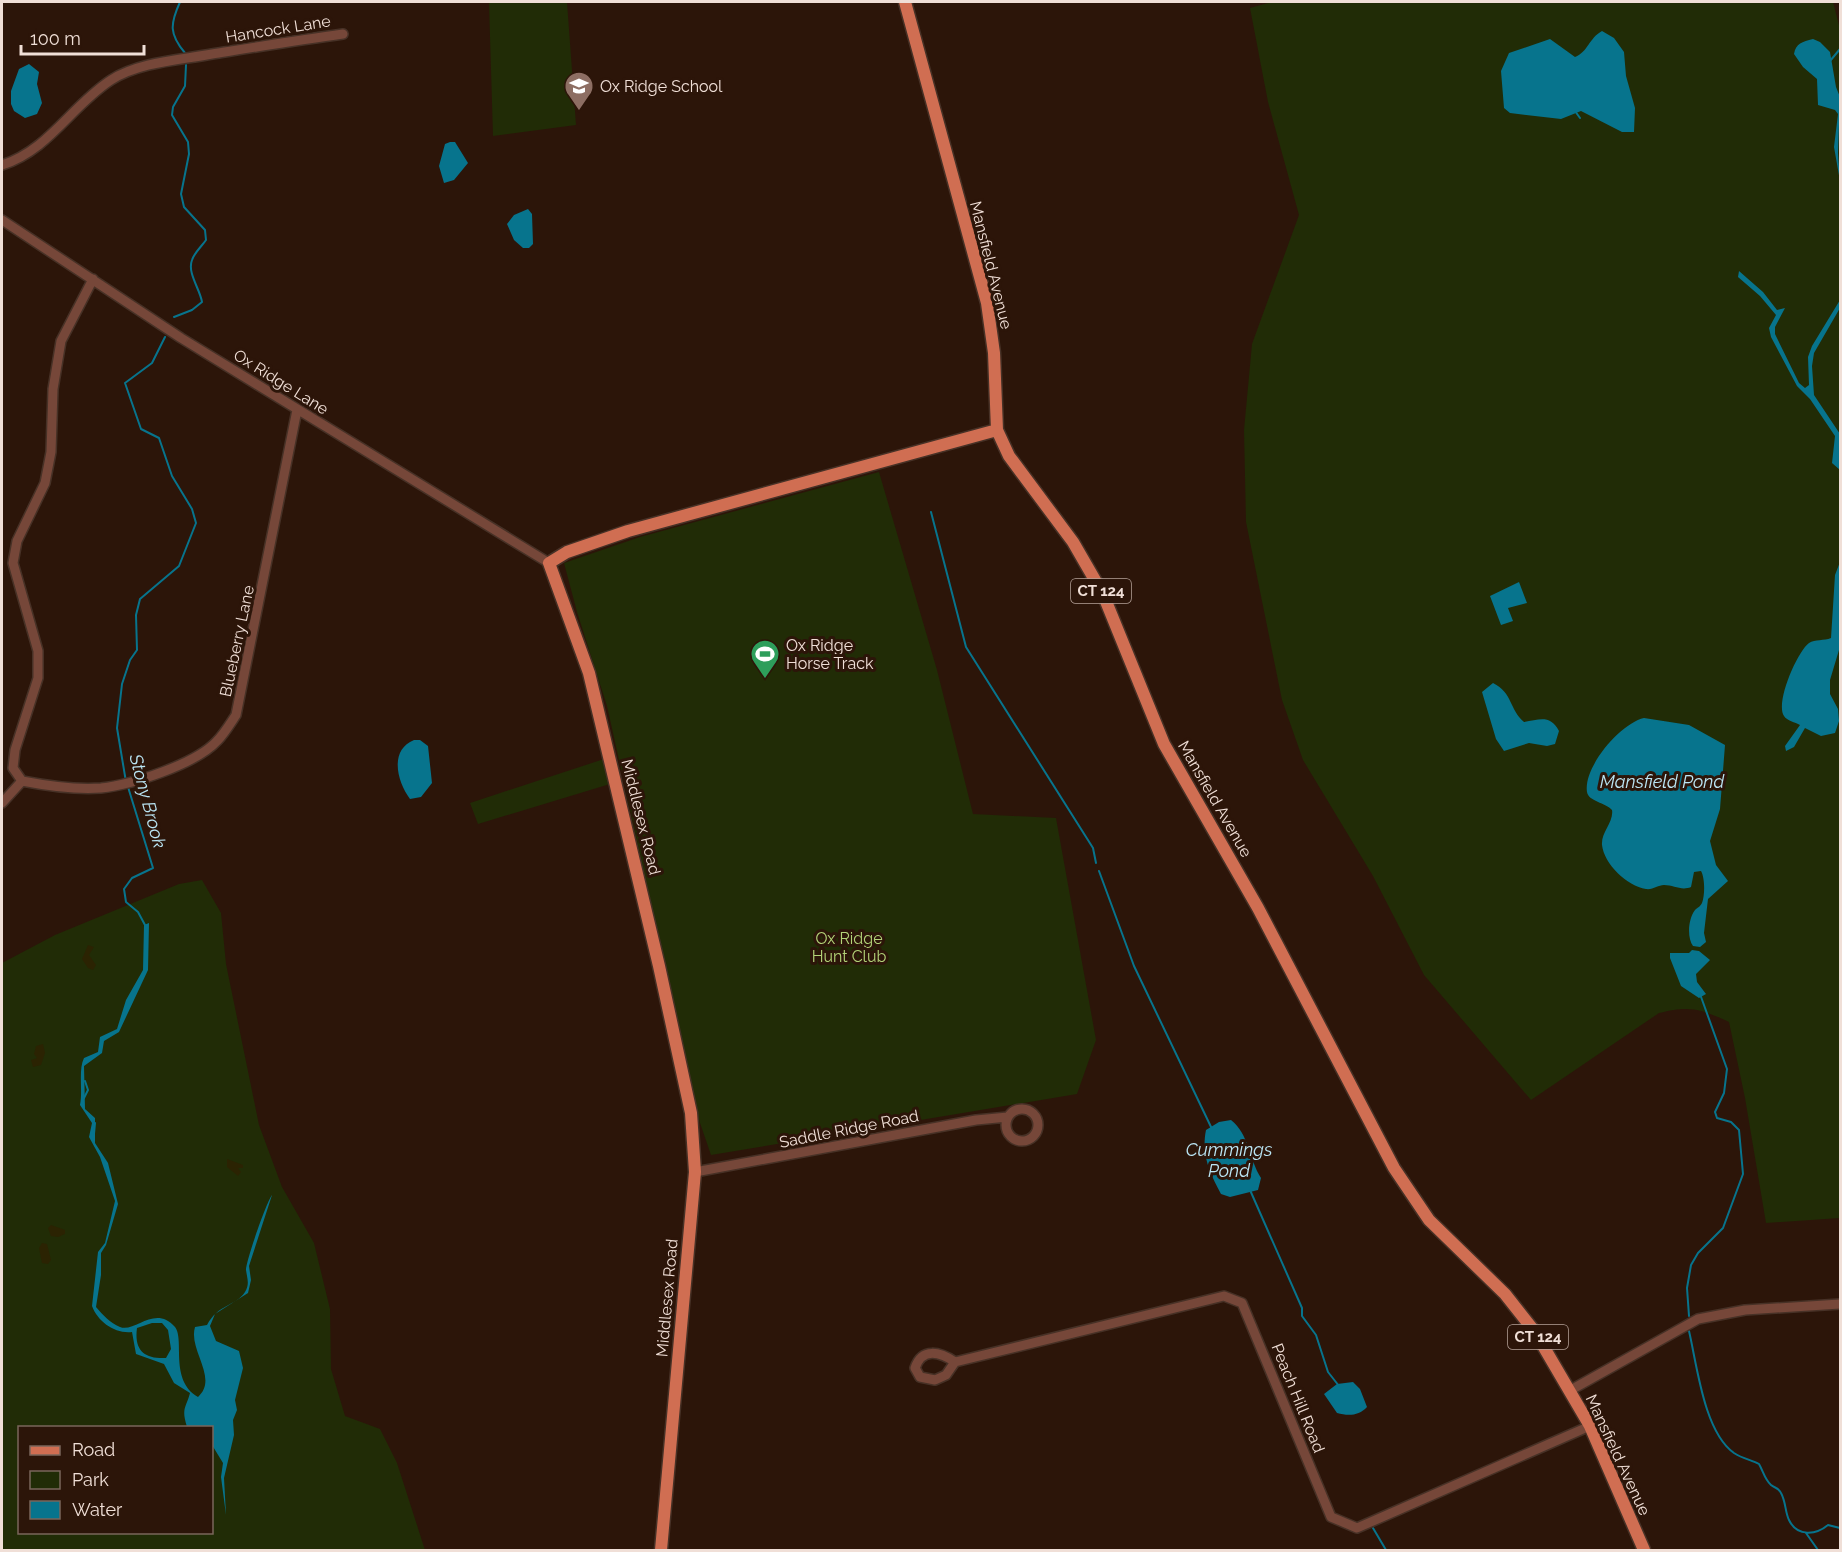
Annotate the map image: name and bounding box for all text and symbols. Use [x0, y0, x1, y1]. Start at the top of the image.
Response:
street label: Hancock Lane [224, 11, 332, 47]
scale bar [21, 18, 144, 56]
text: 100 m [30, 28, 81, 49]
school or university icon: Ox Ridge School [563, 70, 595, 112]
place label: Ox Ridge School [600, 77, 723, 96]
street label: Mansfield Avenue [966, 199, 1016, 331]
street label: Ox Ridge Lane [230, 345, 332, 419]
road number: CT 124 [1071, 579, 1131, 603]
street label: Blueberry Lane [216, 584, 258, 698]
place label: Ox Ridge Horse Track [786, 636, 874, 673]
sports icon: Ox Ridge Horse Track [749, 638, 781, 680]
street label: Mansfield Avenue [1174, 737, 1256, 861]
water label: Stony Brook [125, 751, 171, 851]
street label: Middlesex Road [617, 757, 665, 877]
water label: Mansfield Pond [1600, 771, 1725, 792]
park label: Ox Ridge Hunt Club [812, 929, 886, 966]
street label: Saddle Ridge Road [778, 1106, 920, 1152]
water label: Cummings Pond [1186, 1139, 1273, 1181]
street label: Middlesex Road [652, 1238, 682, 1358]
road number: CT 124 [1508, 1325, 1568, 1349]
street label: Peach Hill Road [1267, 1341, 1329, 1455]
street label: Mansfield Avenue [1582, 1392, 1654, 1518]
legend [18, 1426, 213, 1534]
text: Road [72, 1439, 115, 1460]
text: Park [72, 1469, 109, 1490]
text: Water [72, 1499, 123, 1520]

